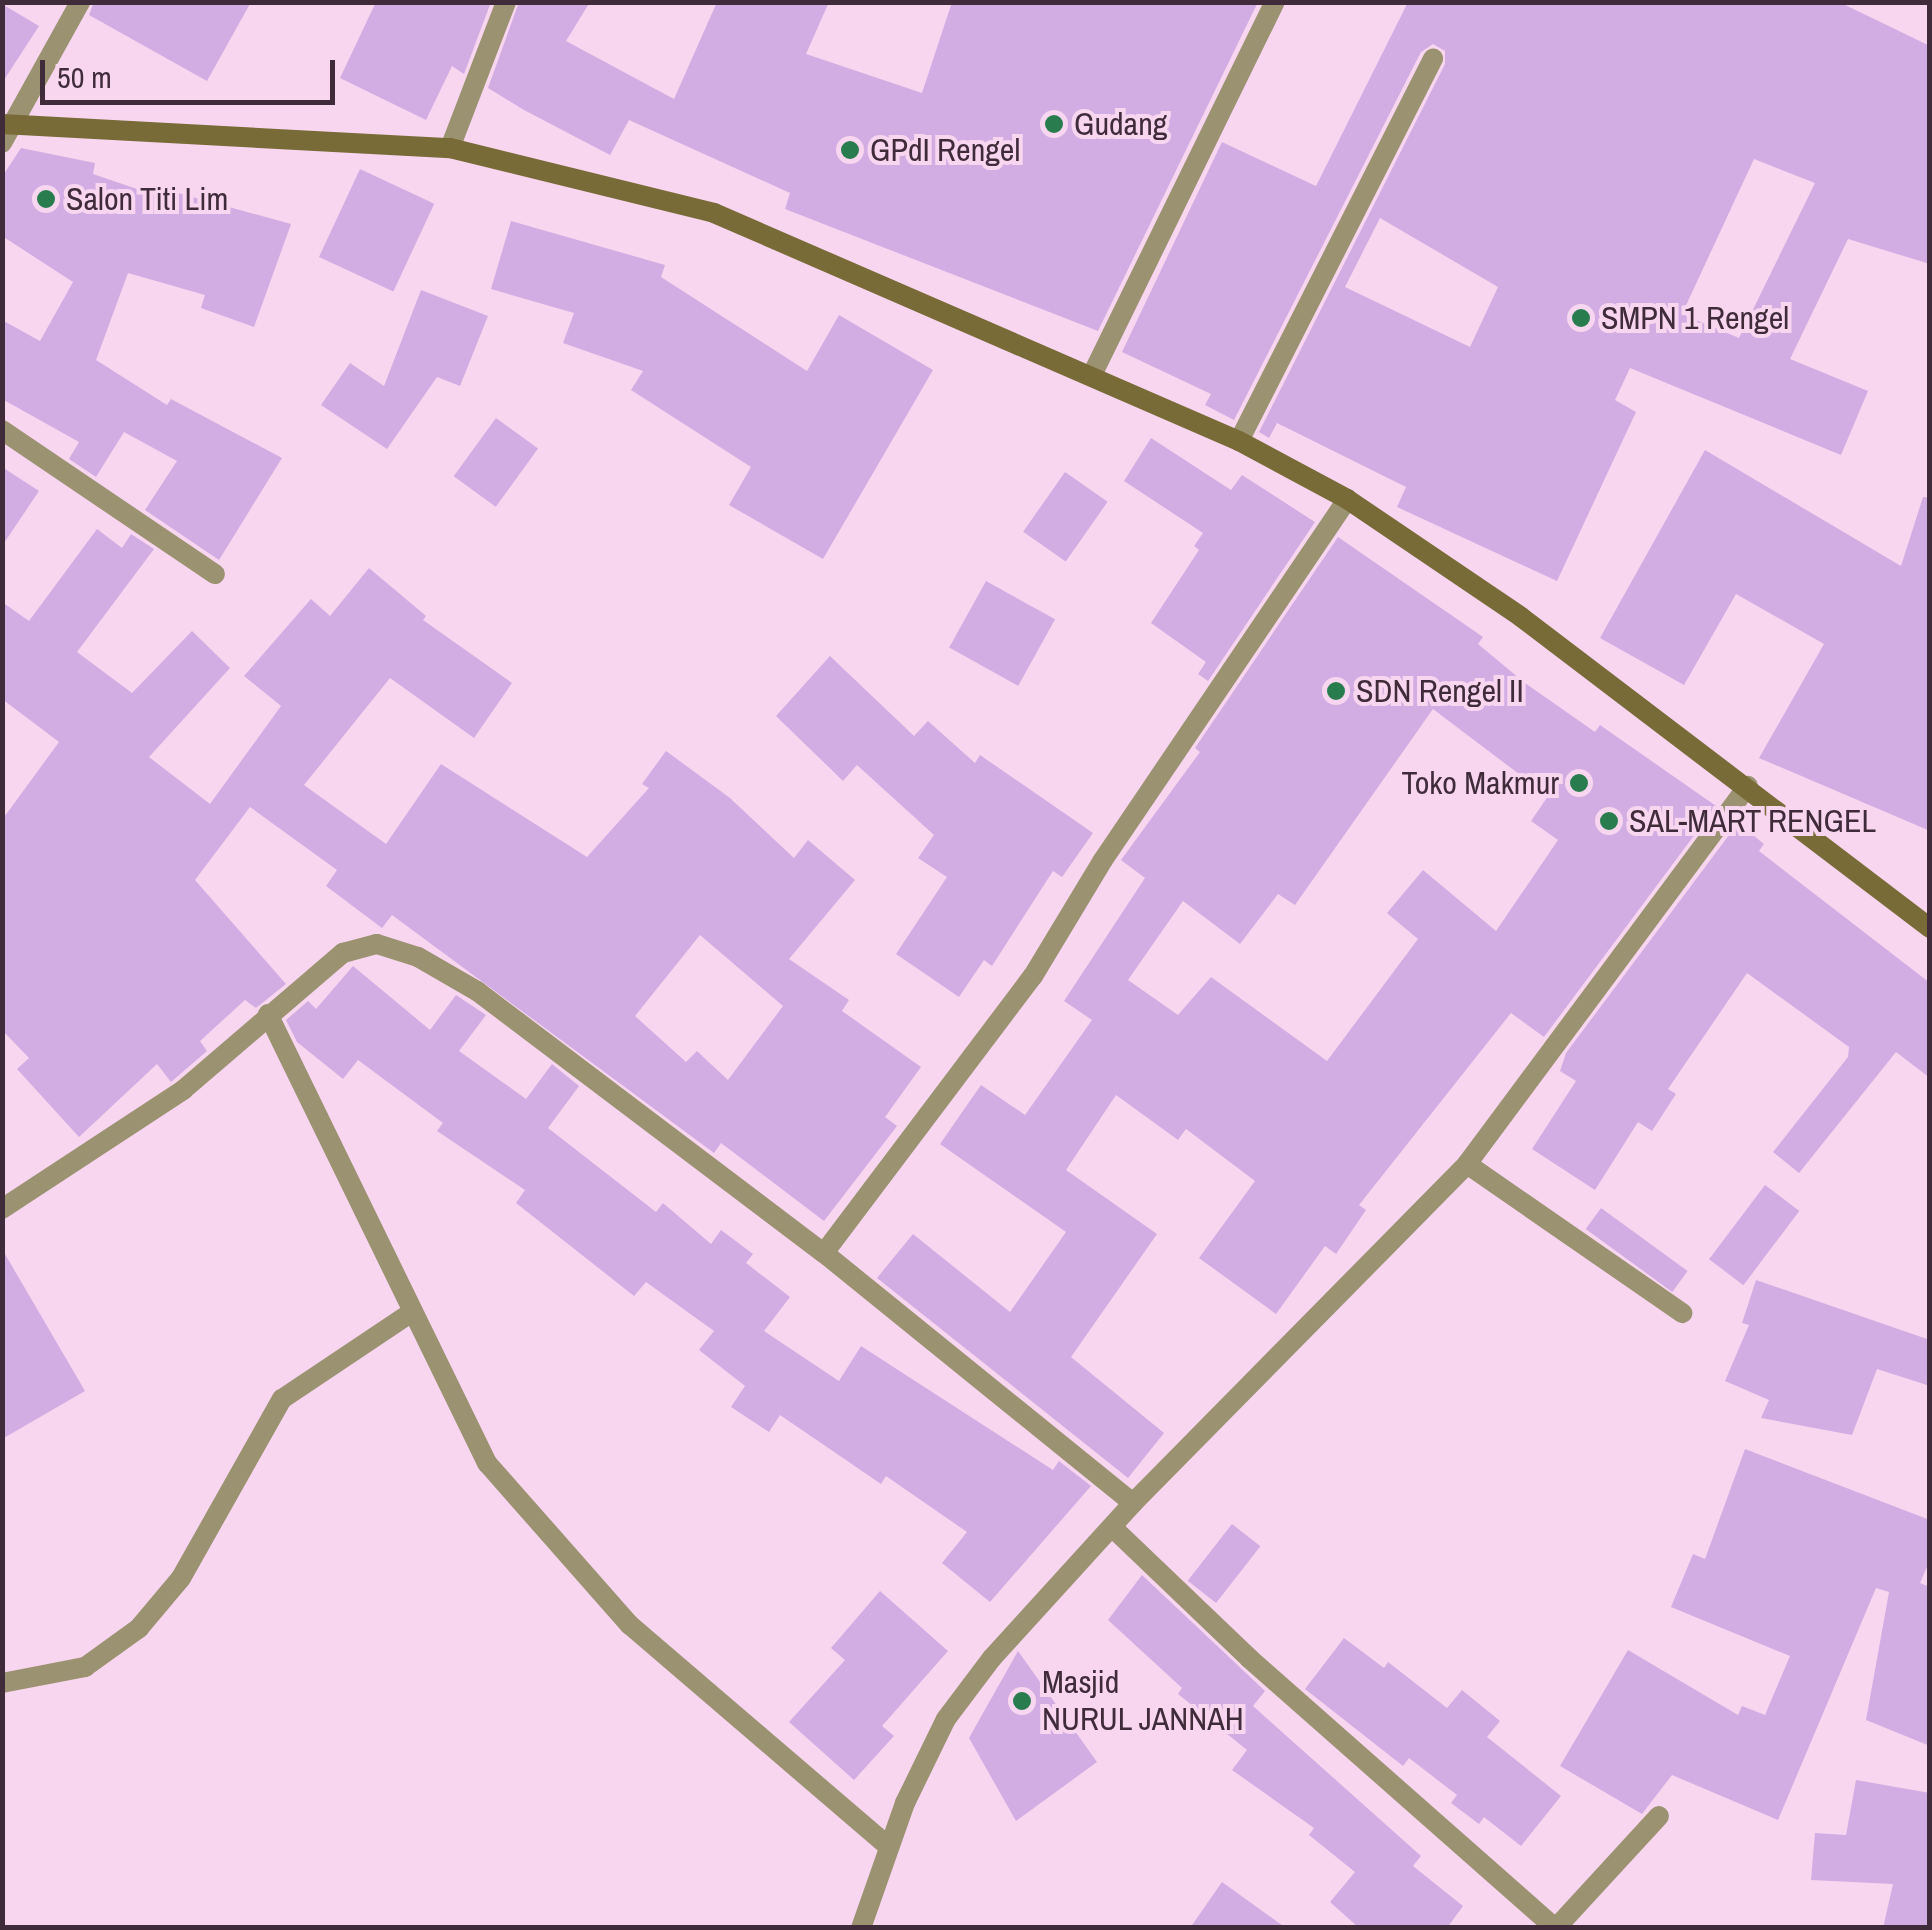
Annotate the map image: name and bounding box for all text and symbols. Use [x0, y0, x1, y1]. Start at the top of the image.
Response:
scale bar [45, 40, 340, 102]
text: 50 m [57, 57, 112, 97]
place label: Gudang [1074, 105, 1167, 143]
marker: Gudang [1043, 113, 1065, 135]
place label: GPdI Rengel [870, 131, 1020, 169]
marker: GPdI Rengel [839, 139, 861, 161]
place label: Salon Titi Lim [66, 180, 229, 218]
marker: Salon Titi Lim [35, 188, 57, 210]
place label: SMPN 1 Rengel [1601, 299, 1789, 337]
marker: SMPN 1 Rengel [1570, 307, 1592, 329]
place label: SDN Rengel II [1356, 672, 1524, 710]
marker: SDN Rengel II [1325, 680, 1347, 702]
place label: Toko Makmur [1402, 764, 1559, 802]
marker: Toko Makmur [1568, 772, 1590, 794]
place label: SAL-MART RENGEL [1629, 802, 1876, 840]
marker: SAL-MART RENGEL [1598, 810, 1620, 832]
place label: Masjid NURUL JANNAH [1042, 1664, 1245, 1739]
marker: Masjid NURUL JANNAH [1011, 1690, 1033, 1712]

